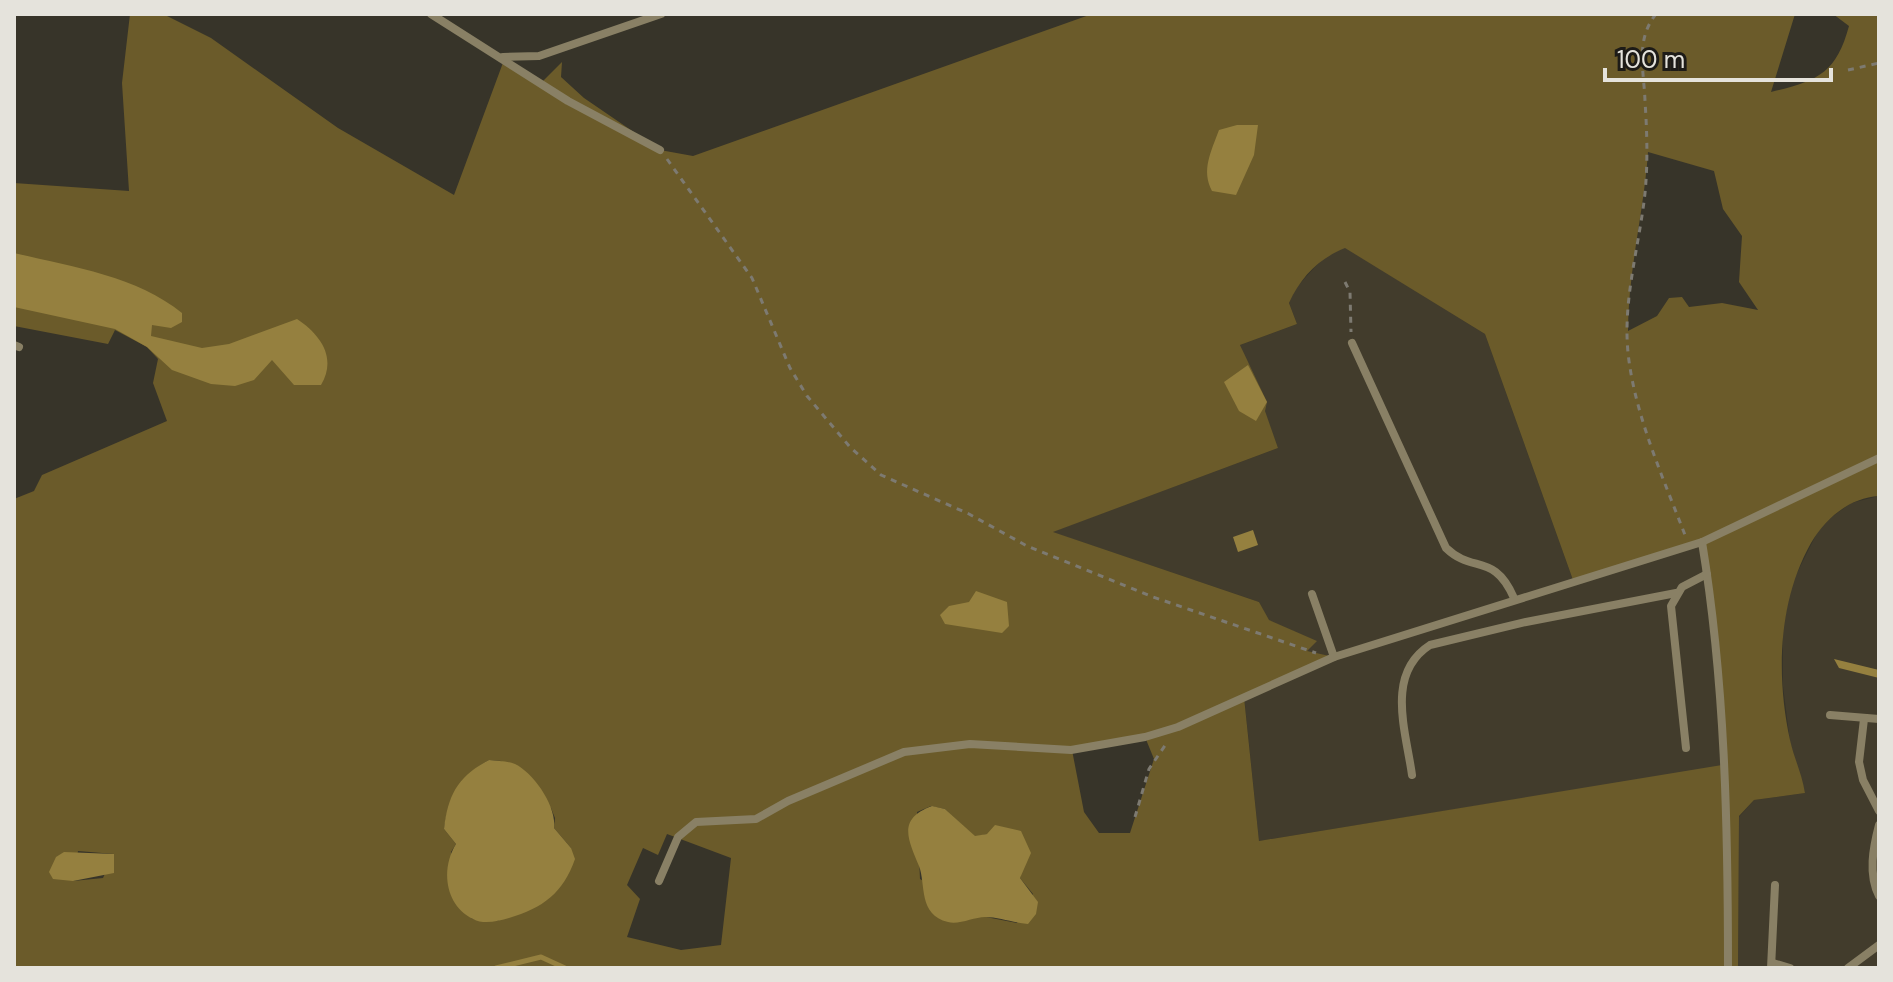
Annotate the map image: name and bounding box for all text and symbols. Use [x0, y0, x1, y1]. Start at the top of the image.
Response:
scale bar [1605, 32, 1831, 82]
text: 100 m [1617, 44, 1685, 75]

